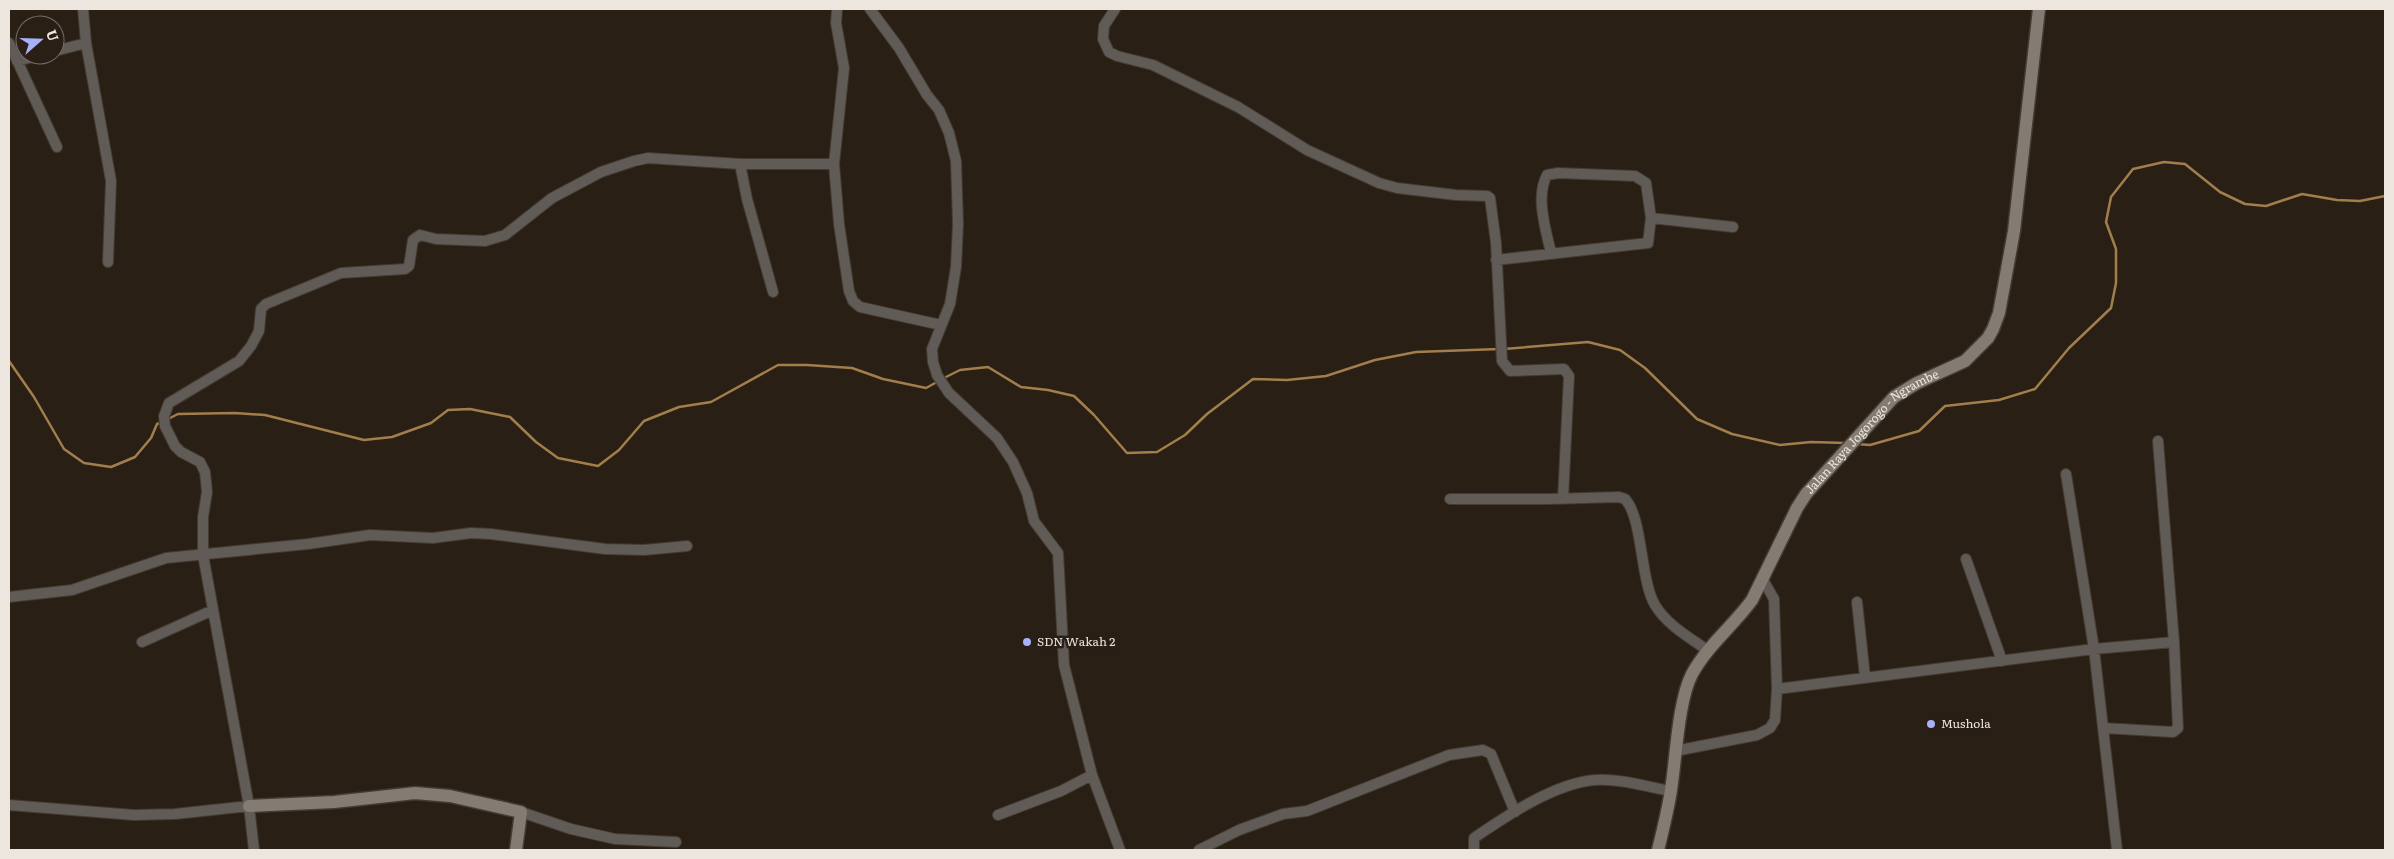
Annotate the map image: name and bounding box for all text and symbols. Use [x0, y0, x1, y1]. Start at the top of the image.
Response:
north arrow [15, 15, 65, 65]
text: U [42, 27, 64, 44]
street label: Jalan Raya Jogorogo - Ngrambe [1800, 364, 1941, 497]
place label: SDN Wakah 2 [1037, 632, 1115, 650]
marker: SDN Wakah 2 [1021, 636, 1033, 648]
place label: Mushola [1941, 714, 1991, 732]
marker: Mushola [1925, 718, 1937, 730]

